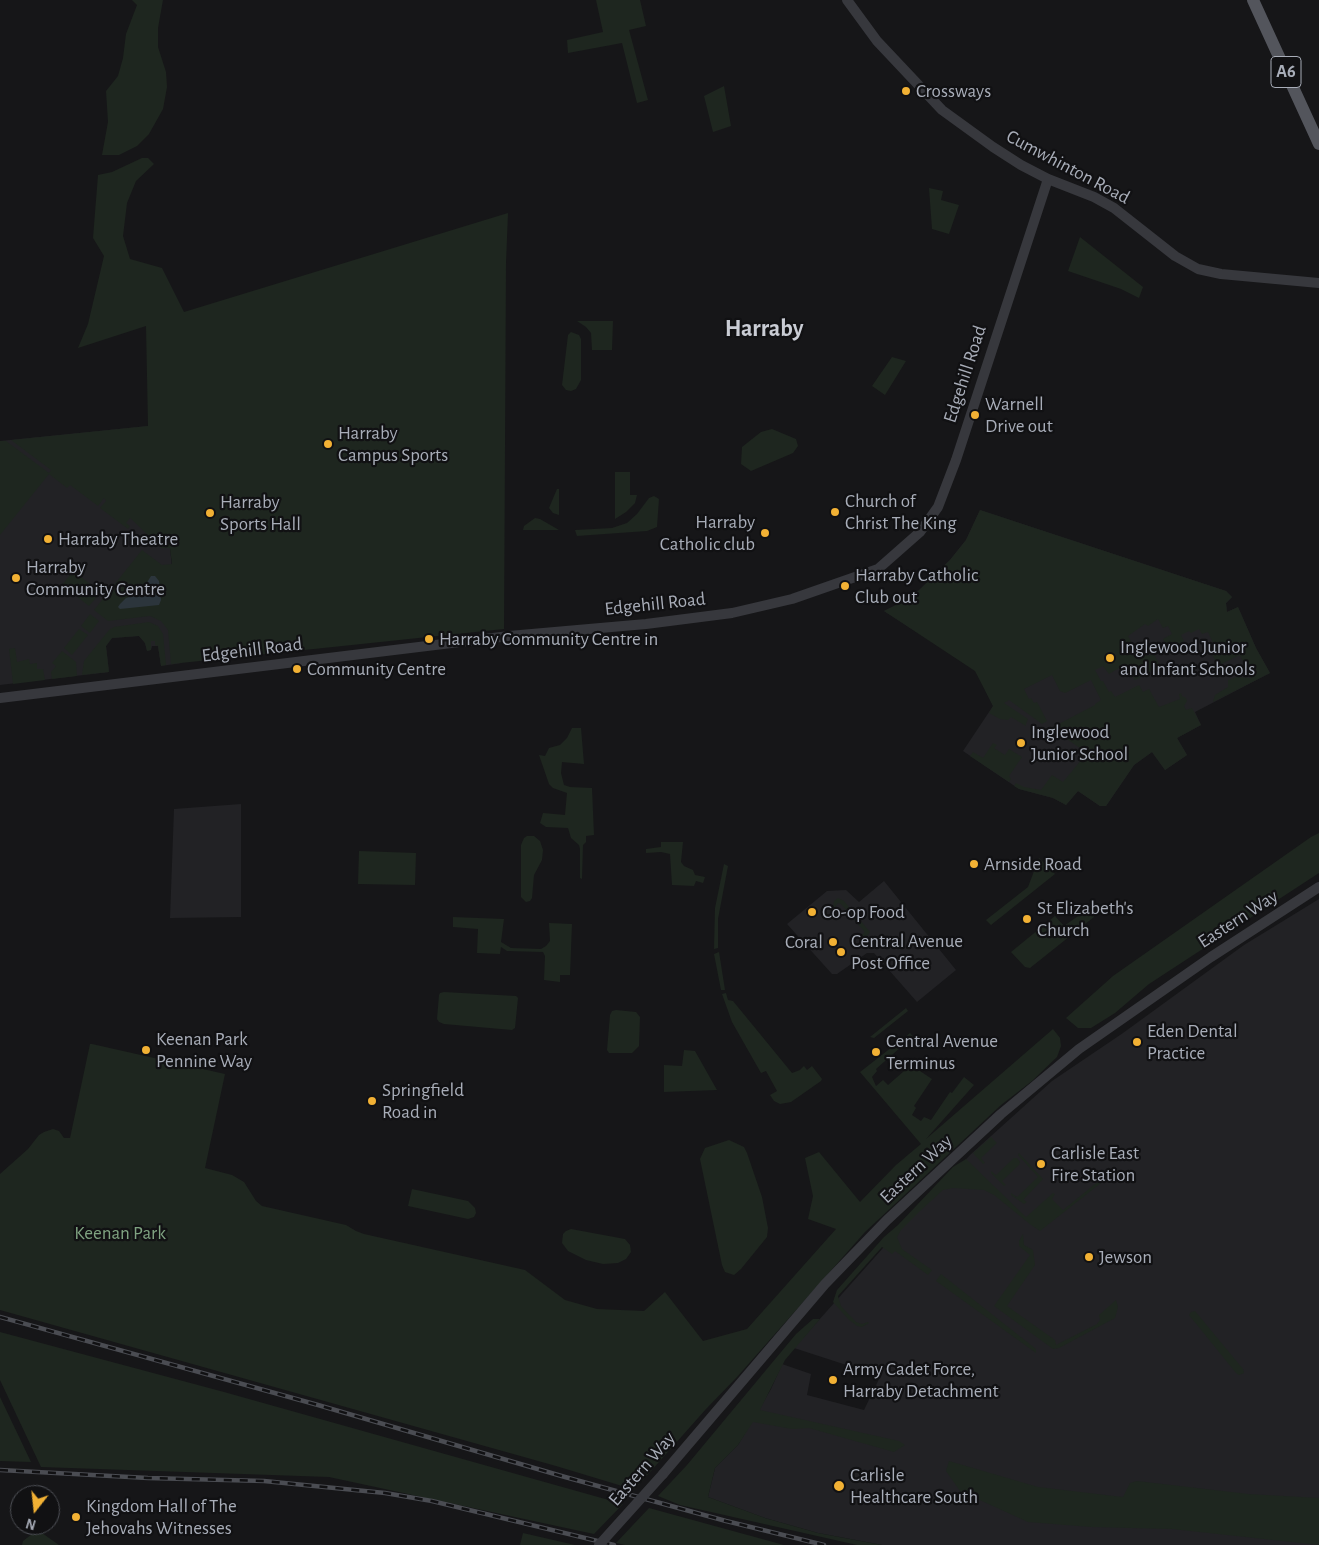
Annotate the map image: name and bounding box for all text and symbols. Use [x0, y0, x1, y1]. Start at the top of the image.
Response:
road number: A6 [1271, 56, 1301, 88]
place label: Crossways [916, 80, 991, 102]
marker: Crossways [900, 85, 912, 97]
street label: Cumwhinton Road [1002, 125, 1134, 209]
district label: Harraby [725, 315, 803, 343]
street label: Edgehill Road [939, 322, 991, 426]
place label: Warnell Drive out [985, 393, 1053, 437]
marker: Warnell Drive out [969, 409, 981, 421]
place label: Harraby Campus Sports [338, 422, 448, 466]
marker: Harraby Campus Sports [322, 438, 334, 450]
place label: Church of Christ The King [845, 490, 956, 534]
place label: Harraby Sports Hall [220, 491, 301, 535]
marker: Church of Christ The King [829, 506, 841, 518]
marker: Harraby Sports Hall [204, 507, 216, 519]
place label: Harraby Catholic club [660, 511, 755, 555]
marker: Harraby Catholic club [759, 527, 771, 539]
place label: Harraby Theatre [58, 528, 178, 550]
marker: Harraby Theatre [42, 533, 54, 545]
place label: Harraby Community Centre [26, 556, 165, 600]
place label: Harraby Catholic Club out [855, 564, 978, 608]
marker: Harraby Community Centre [10, 572, 22, 584]
marker: Harraby Catholic Club out [839, 580, 851, 592]
street label: Edgehill Road [603, 587, 707, 621]
place label: Harraby Community Centre in [439, 628, 658, 650]
street label: Edgehill Road [200, 633, 304, 667]
marker: Harraby Community Centre in [423, 633, 435, 645]
place label: Inglewood Junior and Infant Schools [1120, 636, 1255, 680]
marker: Inglewood Junior and Infant Schools [1104, 652, 1116, 664]
place label: Community Centre [307, 658, 446, 680]
marker: Community Centre [291, 663, 303, 675]
place label: Inglewood Junior School [1031, 721, 1128, 765]
marker: Inglewood Junior School [1015, 737, 1027, 749]
place label: Arnside Road [984, 853, 1082, 875]
marker: Arnside Road [968, 858, 980, 870]
street label: Eastern Way [1194, 885, 1282, 953]
place label: St Elizabeth's Church [1037, 897, 1134, 941]
place label: Co-op Food [822, 901, 905, 923]
marker: Co-op Food [806, 906, 818, 918]
marker: St Elizabeth's Church [1021, 913, 1033, 925]
place label: Central Avenue Post Office [851, 930, 963, 974]
place label: Coral [785, 931, 823, 953]
marker: Coral [827, 936, 839, 948]
marker: Central Avenue Post Office [835, 946, 847, 958]
place label: Eden Dental Practice [1147, 1020, 1238, 1064]
place label: Keenan Park Pennine Way [156, 1028, 252, 1072]
place label: Central Avenue Terminus [886, 1030, 998, 1074]
marker: Eden Dental Practice [1131, 1036, 1143, 1048]
marker: Keenan Park Pennine Way [140, 1044, 152, 1056]
marker: Central Avenue Terminus [870, 1046, 882, 1058]
place label: Springfield Road in [382, 1079, 464, 1123]
marker: Springfield Road in [366, 1095, 378, 1107]
street label: Eastern Way [875, 1130, 957, 1208]
place label: Carlisle East Fire Station [1051, 1142, 1139, 1186]
marker: Carlisle East Fire Station [1035, 1158, 1047, 1170]
park label: Keenan Park [74, 1222, 166, 1244]
place label: Jewson [1099, 1246, 1152, 1268]
marker: Jewson [1083, 1251, 1095, 1263]
place label: Army Cadet Force, Harraby Detachment [843, 1358, 998, 1402]
marker: Army Cadet Force, Harraby Detachment [827, 1374, 839, 1386]
street label: Eastern Way [604, 1427, 680, 1511]
place label: Carlisle Healthcare South [850, 1464, 978, 1508]
marker: Carlisle Healthcare South [832, 1479, 846, 1493]
north arrow [10, 1485, 60, 1535]
place label: Kingdom Hall of The Jehovahs Witnesses [86, 1495, 237, 1539]
marker: Kingdom Hall of The Jehovahs Witnesses [70, 1511, 82, 1523]
text: N [25, 1515, 38, 1532]

